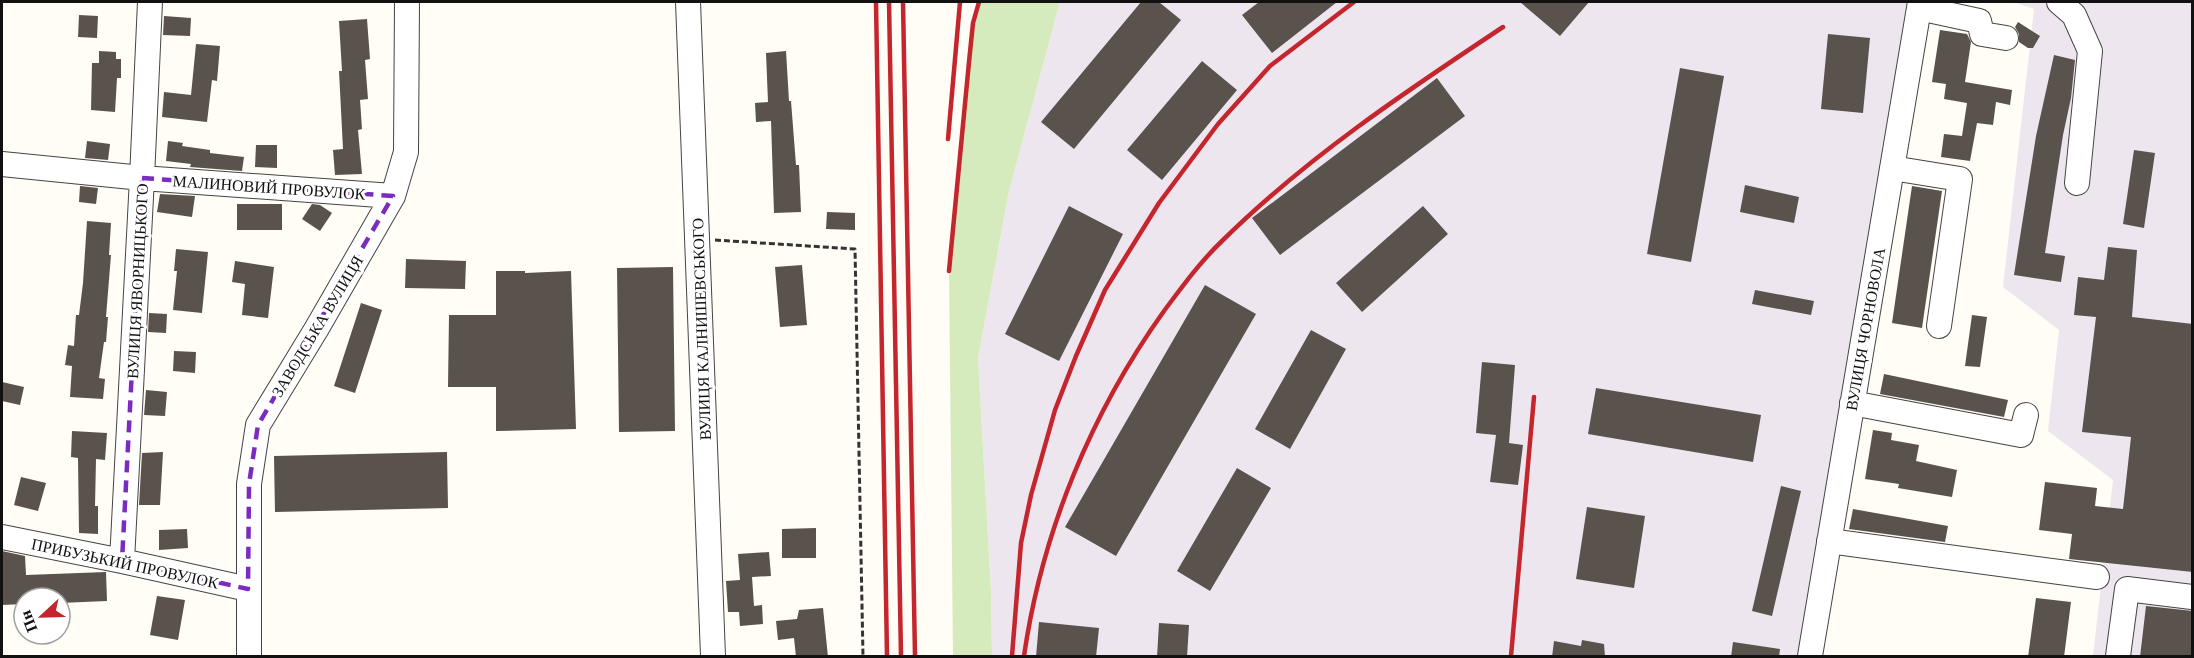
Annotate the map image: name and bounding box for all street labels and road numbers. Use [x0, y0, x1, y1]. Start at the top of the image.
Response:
street label: МАЛИНОВИЙ ПРОВУЛОК [172, 171, 366, 203]
street label: ВУЛИЦЯ ЯВОРНИЦЬКОГО [124, 183, 152, 379]
street label: ВУЛИЦЯ КАЛНИШЕВСЬКОГО [689, 218, 715, 440]
street label: ВУЛИЦЯ ЧОРНОВОЛА [1843, 246, 1889, 412]
street label: ЗАВОДСЬКА ВУЛИЦЯ [269, 252, 367, 400]
street label: ПРИБУЗЬКИЙ ПРОВУЛОК [30, 534, 221, 592]

